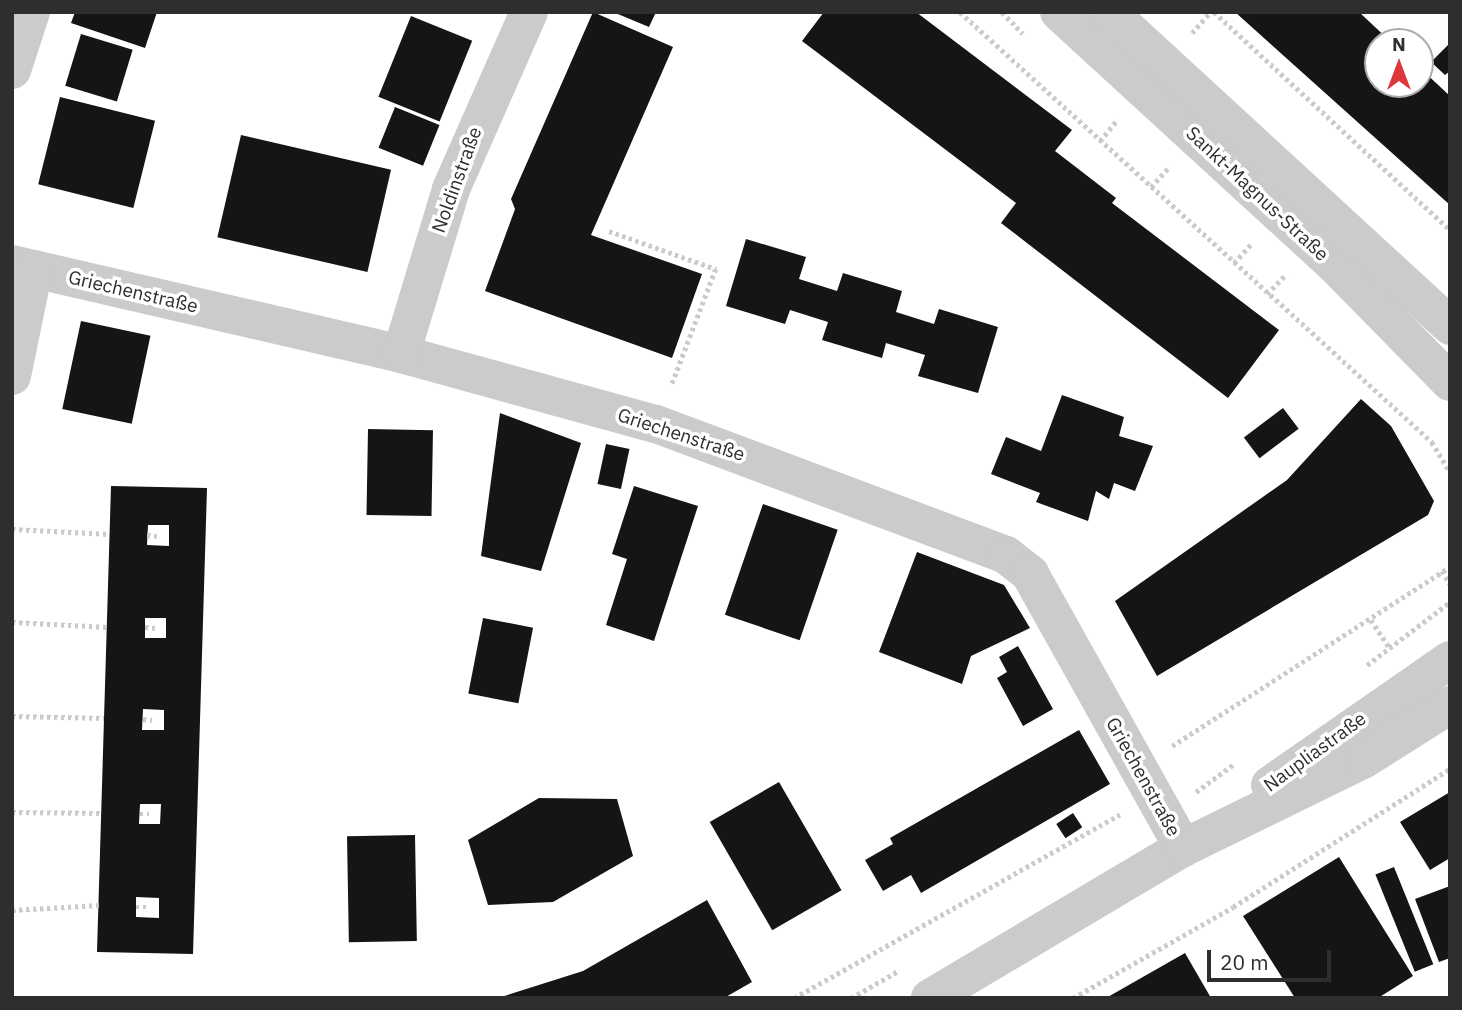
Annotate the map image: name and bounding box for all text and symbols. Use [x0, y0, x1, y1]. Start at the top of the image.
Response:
north arrow [1364, 28, 1434, 98]
text: N [1392, 32, 1406, 56]
street label: Sankt-Magnus-Straße [1181, 122, 1333, 266]
street label: Noldinstraße [427, 124, 487, 236]
street label: Griechenstraße [66, 266, 200, 318]
street label: Griechenstraße [615, 404, 747, 466]
street label: Naupliastraße [1259, 707, 1371, 797]
street label: Griechenstraße [1101, 714, 1185, 840]
scale bar [1210, 936, 1334, 980]
text: 20 m [1220, 948, 1269, 976]

